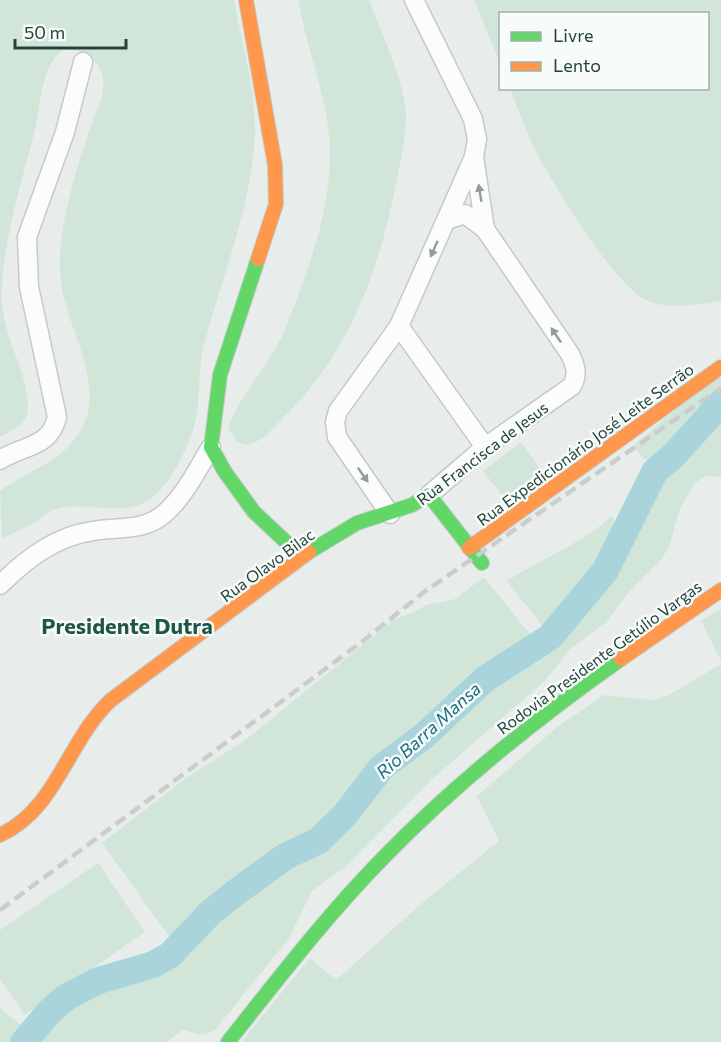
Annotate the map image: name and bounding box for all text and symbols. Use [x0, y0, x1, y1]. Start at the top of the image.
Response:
scale bar [15, 12, 126, 50]
legend [499, 12, 709, 90]
text: 50 m [24, 21, 65, 43]
text: Livre [553, 24, 594, 46]
text: Lento [553, 54, 601, 76]
one-way arrow [475, 183, 484, 202]
one-way arrow [429, 240, 439, 258]
one-way arrow [551, 327, 562, 343]
street label: Rua Expedicionário José Leite Serrão [473, 359, 697, 529]
street label: Rua Francisca de Jesus [413, 397, 551, 509]
one-way arrow [357, 467, 369, 483]
street label: Rua Olavo Bilac [216, 524, 318, 606]
street label: Rodovia Presidente Getúlio Vargas [493, 576, 705, 738]
district label: Presidente Dutra [41, 612, 213, 639]
water label: Rio Barra Mansa [371, 677, 485, 783]

